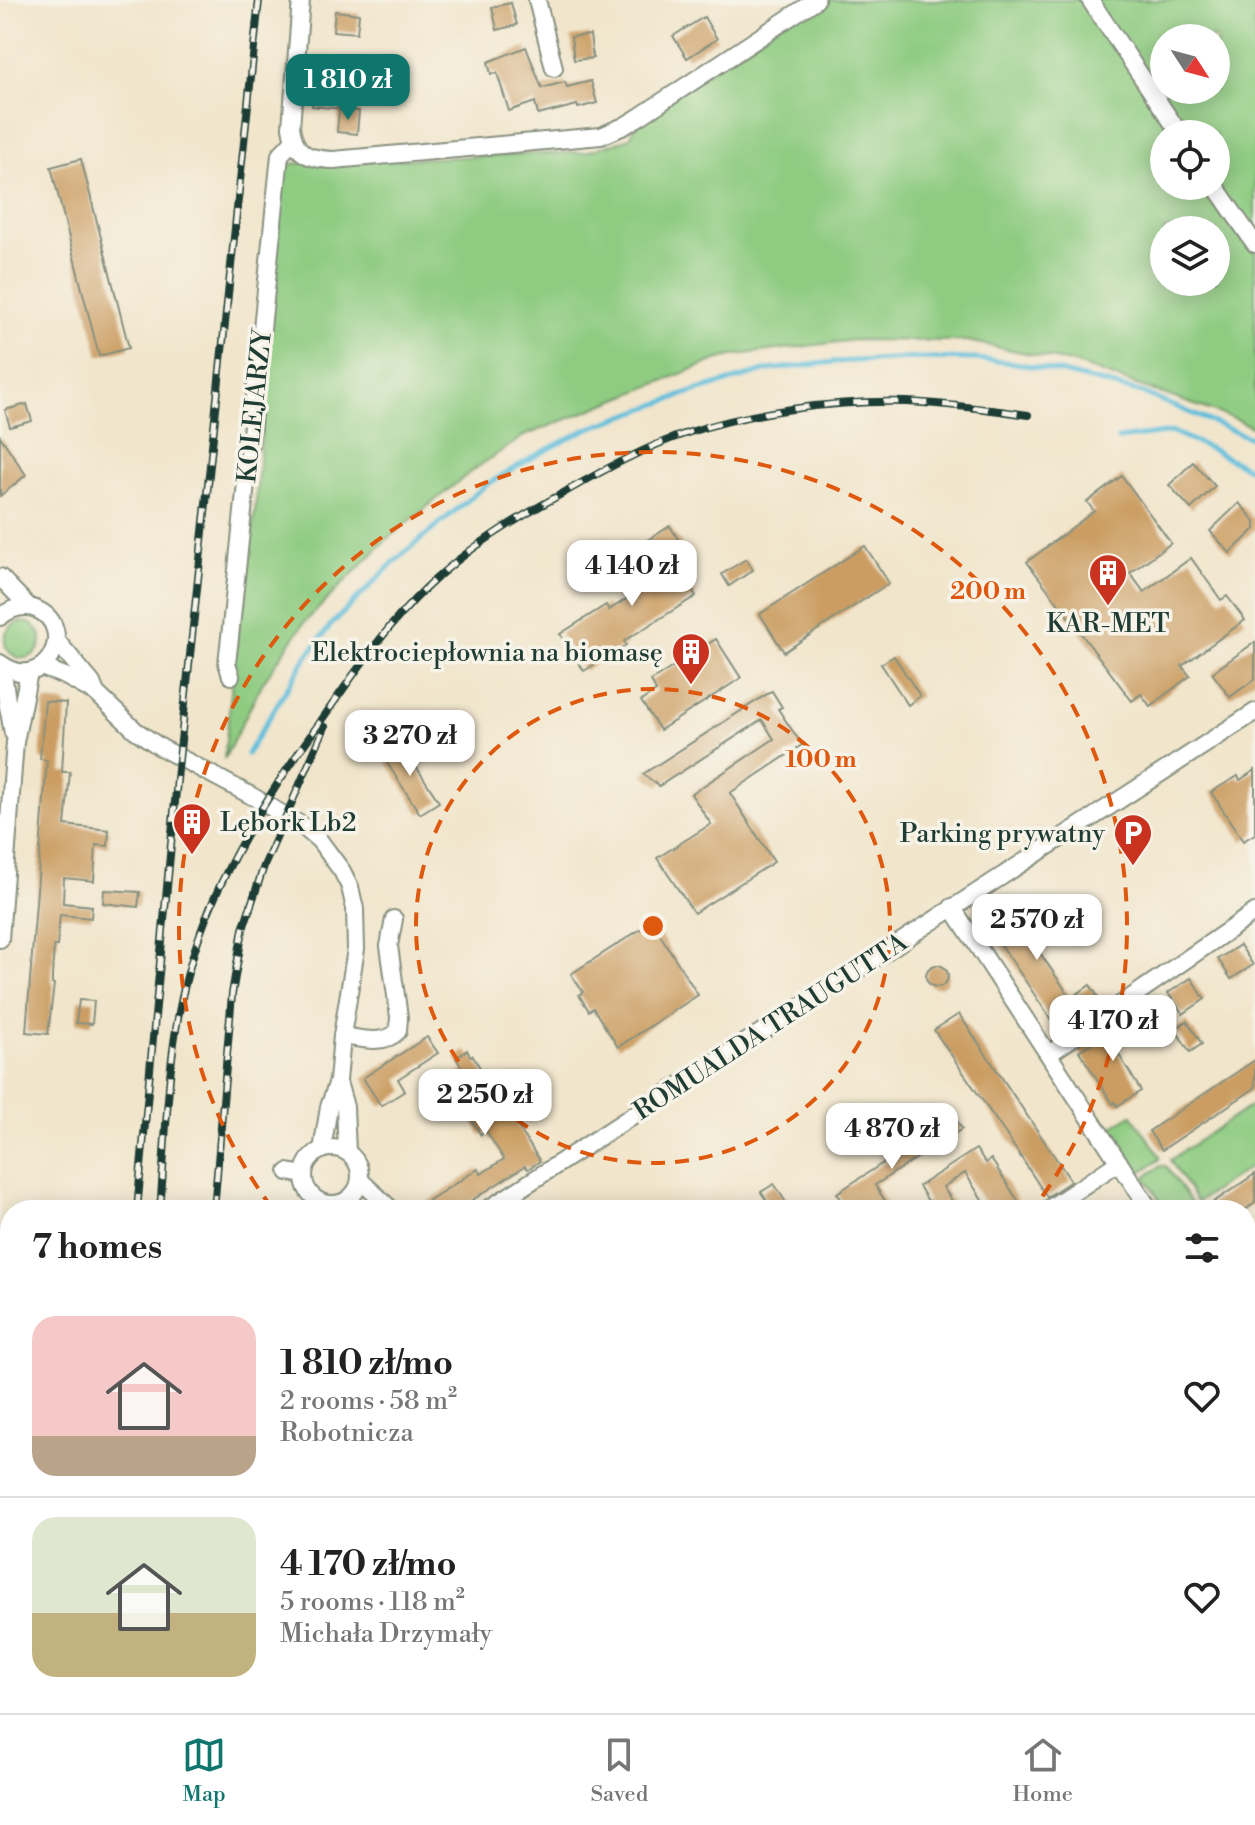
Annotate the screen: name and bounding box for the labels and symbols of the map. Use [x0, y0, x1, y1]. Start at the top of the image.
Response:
north arrow [1150, 24, 1230, 104]
pin: 1 810 zł [265, 54, 431, 122]
street label: KOLEJARZY [231, 326, 279, 485]
pin: 4 140 zł [549, 540, 715, 608]
building icon: KAR-MET [1087, 552, 1129, 607]
text: 200 m [950, 577, 1026, 607]
place label: KAR-MET [1046, 608, 1170, 640]
building icon: Elektrociepłownia na biomasę [670, 631, 712, 686]
place label: Elektrociepłownia na biomasę [311, 637, 663, 669]
pin: 3 270 zł [327, 710, 493, 778]
text: 100 m [785, 745, 857, 775]
building icon: Lębork Lb2 [171, 801, 213, 856]
place label: Lębork Lb2 [220, 807, 356, 839]
parking icon: Parking prywatny [1112, 812, 1154, 867]
place label: Parking prywatny [900, 818, 1105, 850]
pin: 2 570 zł [954, 894, 1120, 962]
centre of rings [639, 912, 667, 940]
street label: ROMUALDA TRAUGUTTA [628, 926, 914, 1127]
pin: 4 170 zł [1030, 995, 1196, 1063]
pin: 2 250 zł [402, 1069, 568, 1137]
pin: 4 870 zł [809, 1103, 975, 1171]

